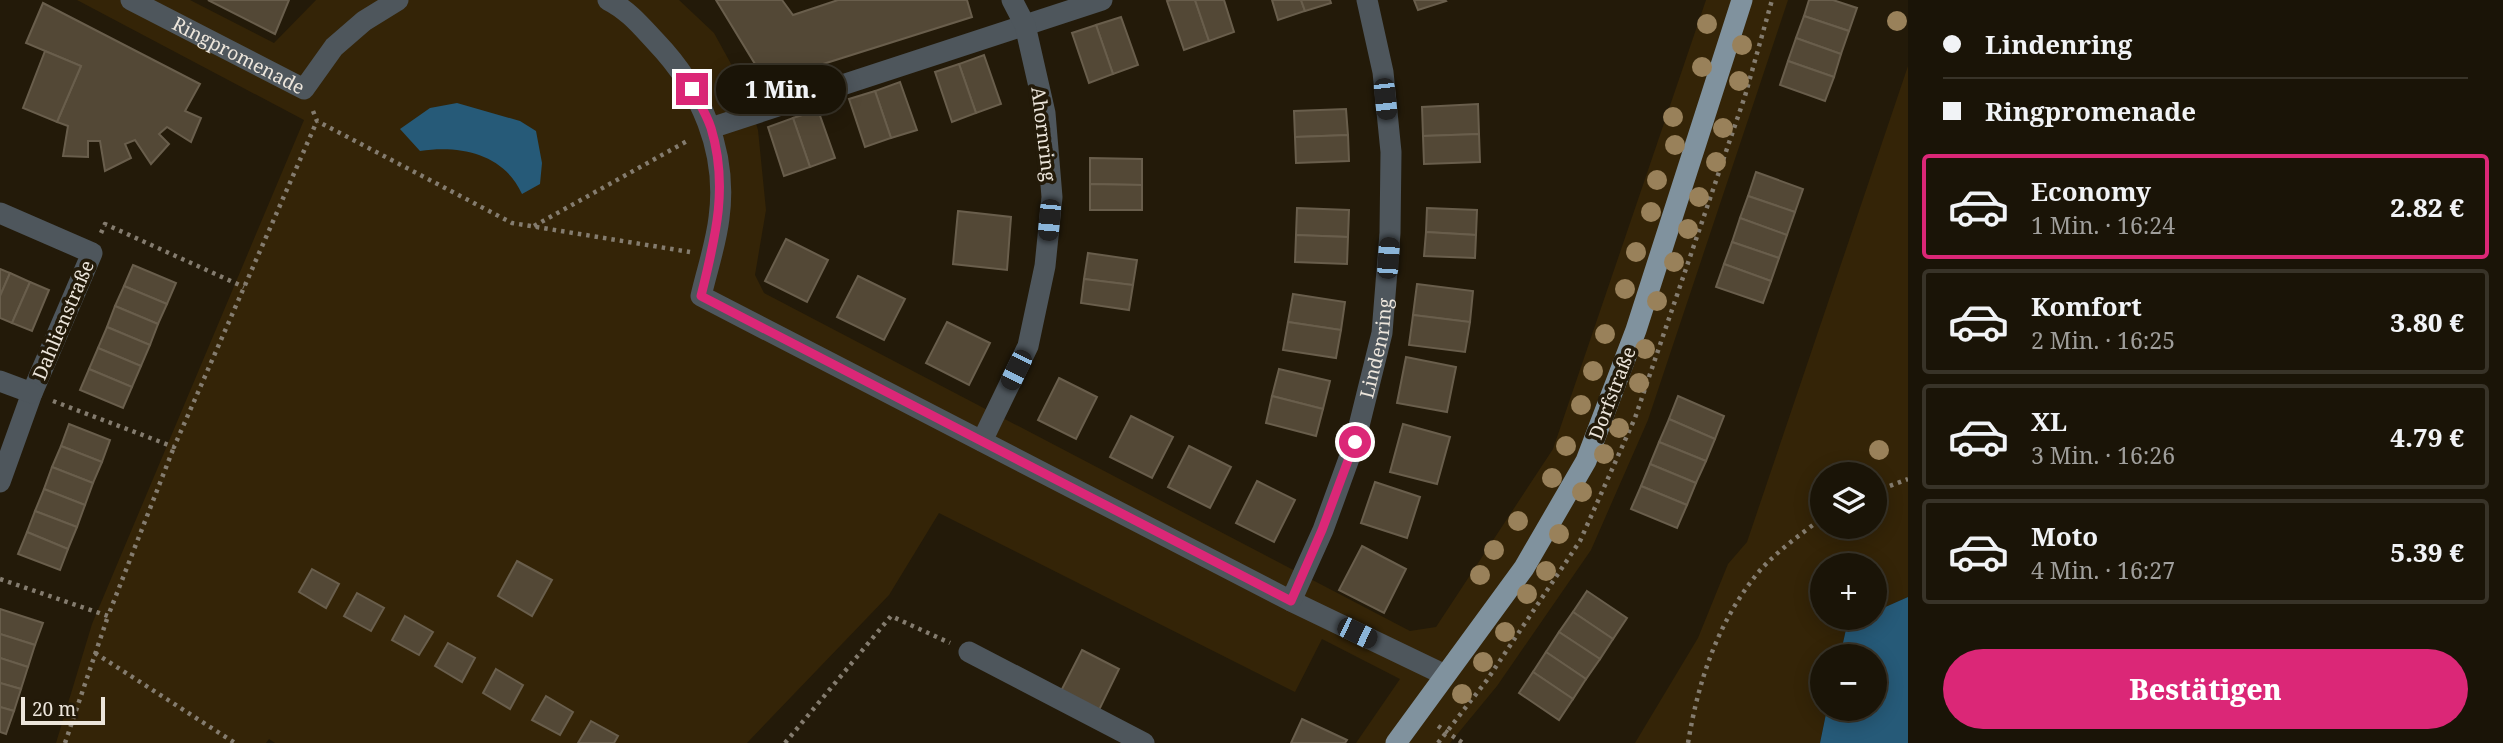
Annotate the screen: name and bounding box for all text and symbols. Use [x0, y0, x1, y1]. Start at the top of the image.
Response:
street label: Ringpromenade [168, 10, 309, 100]
text: Lindenring [1985, 26, 2132, 62]
callout: 1 Min. [716, 64, 846, 114]
route end [676, 73, 708, 105]
text: 1 Min. [745, 73, 817, 105]
car [1373, 77, 1398, 121]
street label: Ahornring [1025, 85, 1063, 183]
text: Ringpromenade [1985, 93, 2196, 129]
text: Economy [2031, 173, 2151, 209]
icon: car [1947, 175, 2010, 238]
text: 2.82 € [2390, 189, 2464, 225]
car [1037, 198, 1062, 242]
text: 1 Min. · 16:24 [2031, 209, 2175, 241]
car [1377, 236, 1400, 280]
street label: Dahlienstraße [26, 256, 100, 384]
text: Komfort [2031, 288, 2142, 324]
icon: car [1947, 290, 2010, 353]
street label: Lindenring [1353, 297, 1398, 401]
text: 3.80 € [2390, 304, 2464, 340]
text: 2 Min. · 16:25 [2031, 324, 2175, 356]
street label: Dorfstraße [1582, 343, 1642, 443]
car [998, 347, 1035, 393]
text: XL [2031, 403, 2067, 439]
icon: car [1947, 405, 2010, 468]
text: 4.79 € [2390, 419, 2464, 455]
route start [1339, 426, 1371, 458]
text: 3 Min. · 16:26 [2031, 439, 2175, 471]
map controls [1810, 462, 1887, 721]
button: layers [1810, 462, 1887, 539]
text: Moto [2031, 518, 2098, 554]
icon: car [1947, 520, 2010, 583]
text: 5.39 € [2390, 534, 2464, 570]
button: + [1810, 553, 1887, 630]
text: 4 Min. · 16:27 [2031, 554, 2175, 586]
car [1334, 614, 1381, 652]
button: − [1810, 644, 1887, 721]
button: Bestätigen [1943, 649, 2468, 729]
scale bar [21, 694, 105, 726]
text: 20 m [32, 696, 76, 722]

